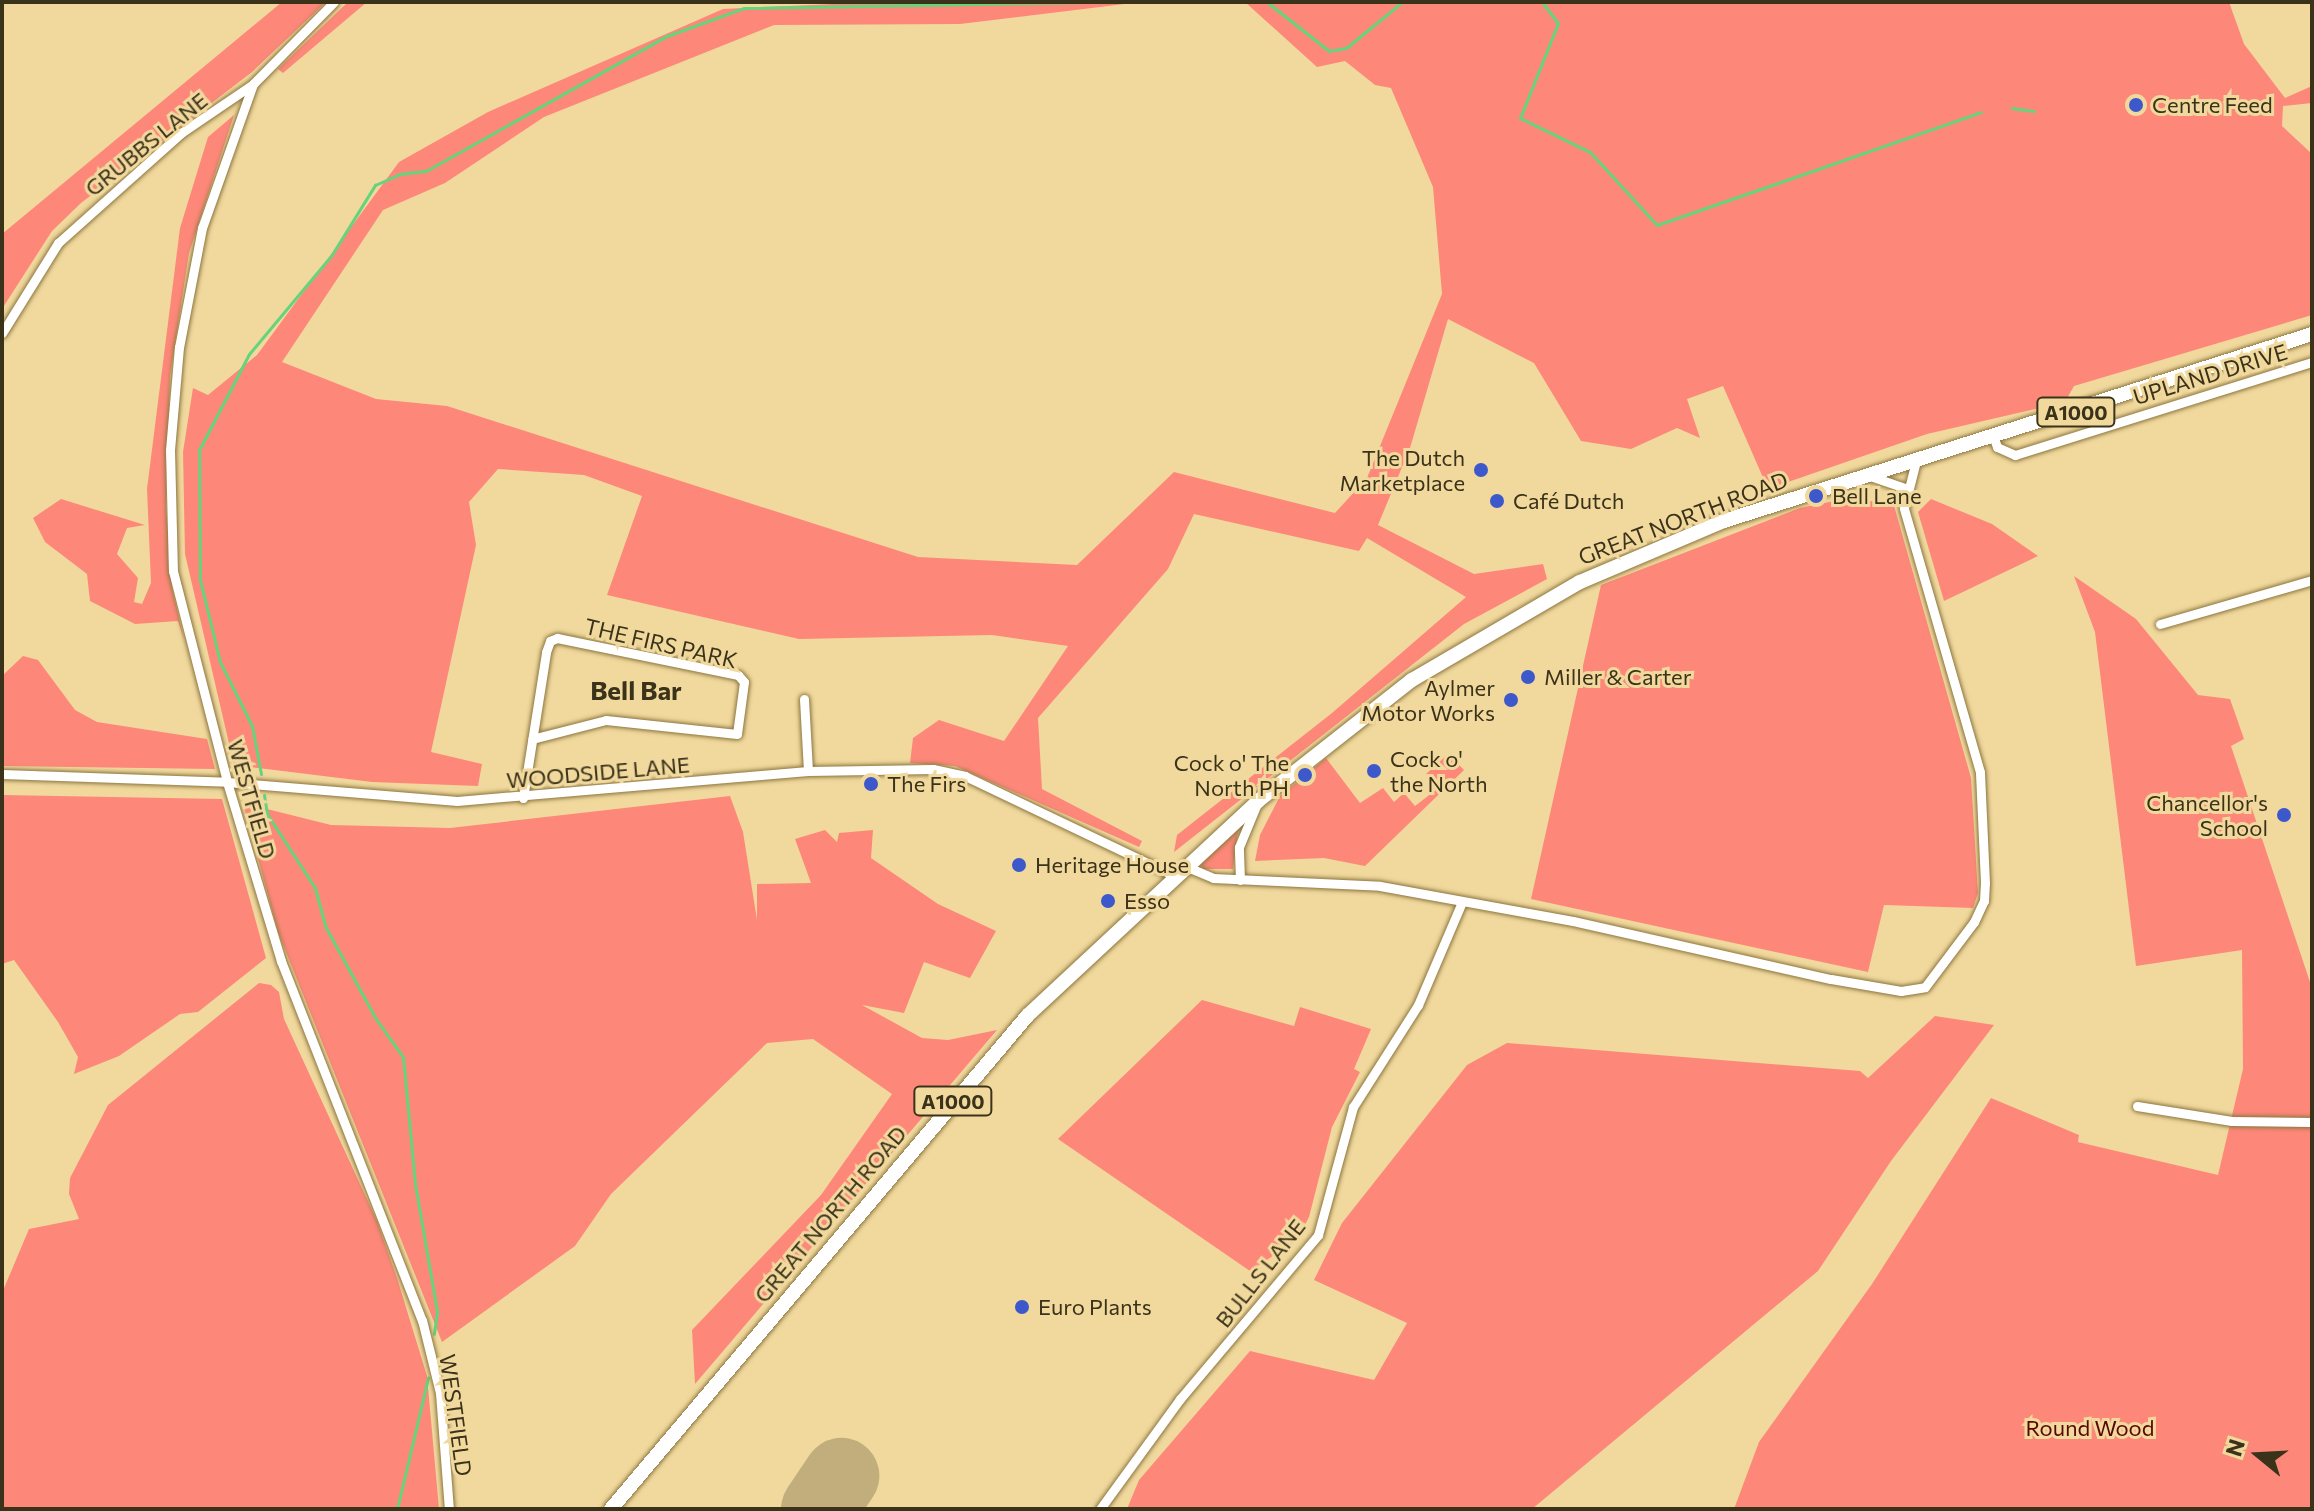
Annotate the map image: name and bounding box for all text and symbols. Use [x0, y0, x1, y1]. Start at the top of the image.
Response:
street label: GRUBBS LANE [80, 87, 212, 201]
place label: Centre Feed [2152, 92, 2273, 118]
marker: Centre Feed [2127, 96, 2145, 114]
street label: UPLAND DRIVE [2130, 338, 2290, 410]
road number: A1000 [2036, 396, 2116, 428]
place label: The Dutch Marketplace [1339, 444, 1465, 496]
marker: The Dutch Marketplace [1472, 461, 1490, 479]
street label: GREAT NORTH ROAD [1575, 466, 1791, 570]
place label: Bell Lane [1832, 483, 1922, 509]
marker: Bell Lane [1807, 487, 1825, 505]
place label: Café Dutch [1513, 488, 1624, 514]
marker: Café Dutch [1488, 492, 1506, 510]
street label: THE FIRS PARK [582, 613, 740, 673]
place label: Miller & Carter [1544, 664, 1691, 690]
marker: Miller & Carter [1519, 668, 1537, 686]
district label: Bell Bar [590, 674, 682, 706]
place label: Aylmer Motor Works [1361, 674, 1495, 726]
marker: Aylmer Motor Works [1502, 691, 1520, 709]
street label: WESTFIELD [222, 736, 282, 862]
place label: Cock o' the North [1390, 745, 1488, 796]
place label: Cock o' The North PH [1174, 749, 1289, 800]
street label: WOODSIDE LANE [505, 751, 691, 793]
marker: Cock o' the North [1365, 762, 1383, 780]
marker: Cock o' The North PH [1296, 766, 1314, 784]
place label: The Firs [887, 771, 966, 797]
marker: The Firs [862, 775, 880, 793]
place label: Chancellor's School [2146, 789, 2268, 840]
marker: Chancellor's School [2275, 806, 2293, 824]
place label: Heritage House [1035, 852, 1189, 878]
marker: Heritage House [1010, 856, 1028, 874]
place label: Esso [1124, 888, 1170, 914]
marker: Esso [1099, 892, 1117, 910]
road number: A1000 [913, 1085, 993, 1117]
street label: GREAT NORTH ROAD [748, 1120, 912, 1308]
street label: BULLS LANE [1210, 1214, 1310, 1332]
place label: Euro Plants [1038, 1294, 1152, 1320]
marker: Euro Plants [1013, 1298, 1031, 1316]
street label: WESTFIELD [434, 1352, 478, 1478]
park label: Round Wood [2026, 1415, 2154, 1441]
north arrow [2218, 1415, 2298, 1495]
text: N [2219, 1435, 2250, 1459]

